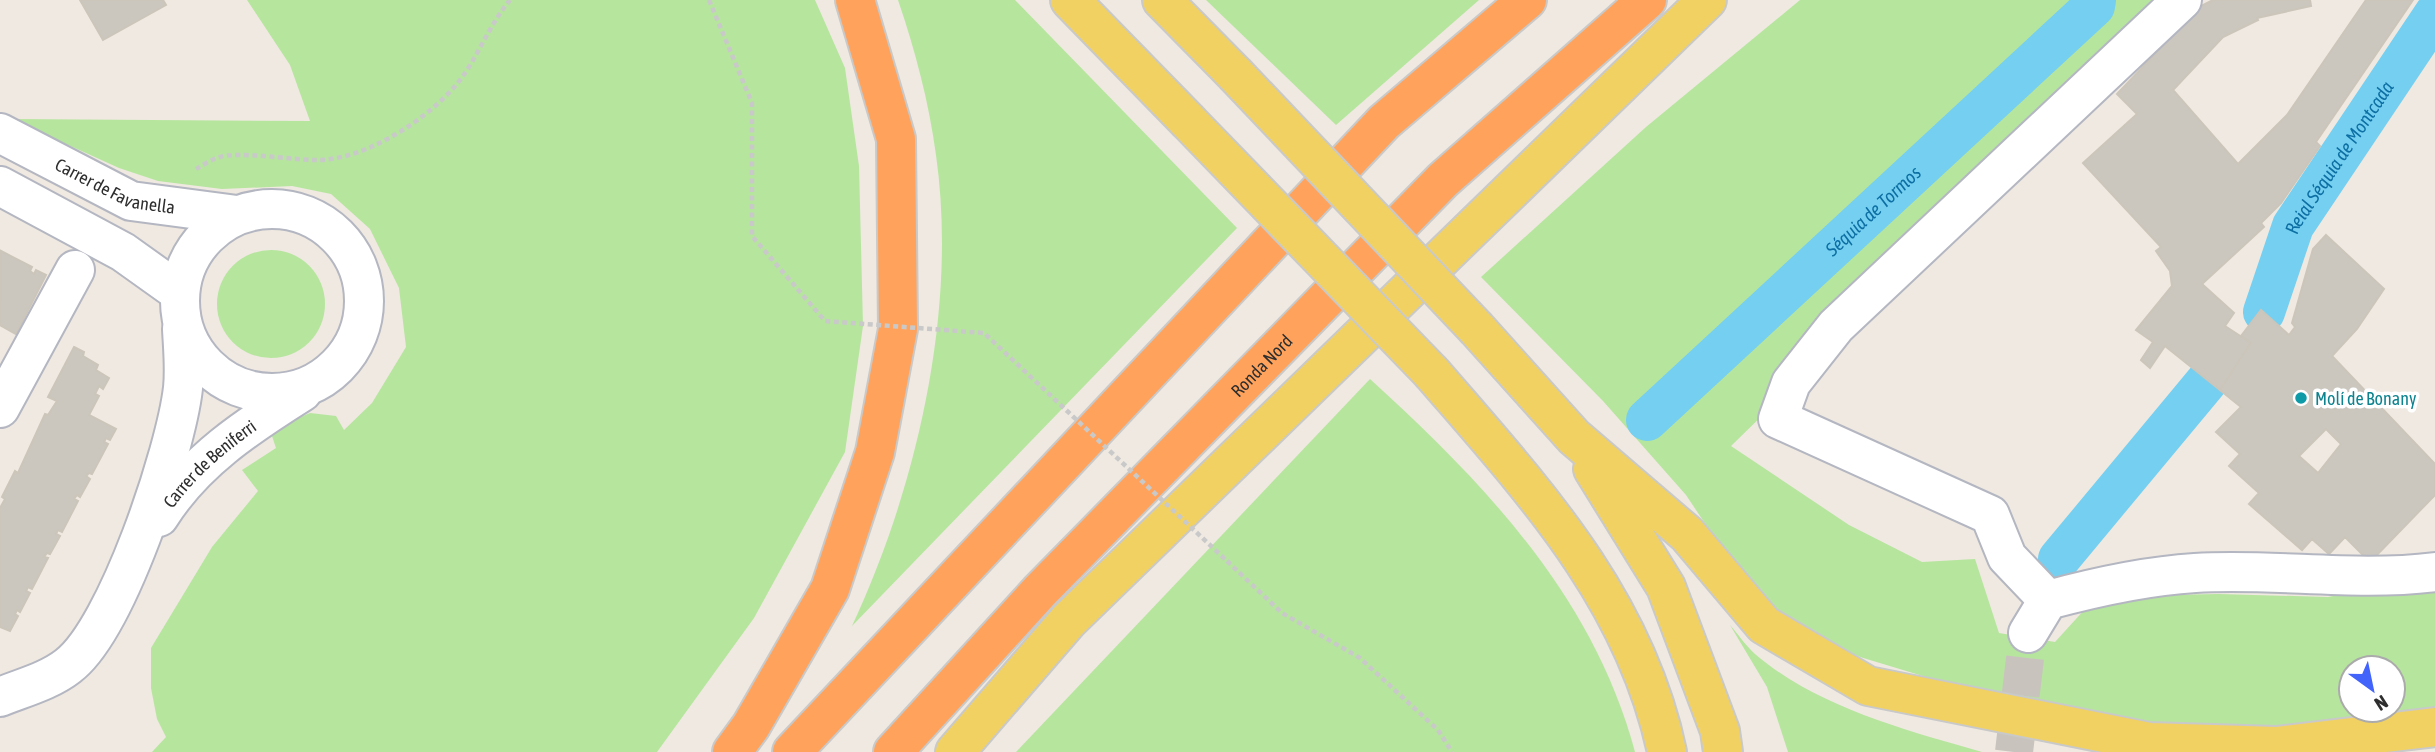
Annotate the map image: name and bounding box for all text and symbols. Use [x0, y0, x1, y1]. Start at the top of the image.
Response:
water label: Reial Séquia de Montcada [2280, 77, 2398, 237]
street label: Carrer de Favanella [52, 153, 176, 217]
water label: Séquia de Tormos [1820, 161, 1925, 261]
street label: Ronda Nord [1226, 330, 1296, 401]
place label: Molí de Bonany [2315, 388, 2416, 409]
marker: Molí de Bonany [2293, 390, 2309, 406]
street label: Carrer de Beniferri [158, 415, 260, 511]
north arrow [2337, 654, 2407, 724]
text: N [2371, 691, 2392, 716]

